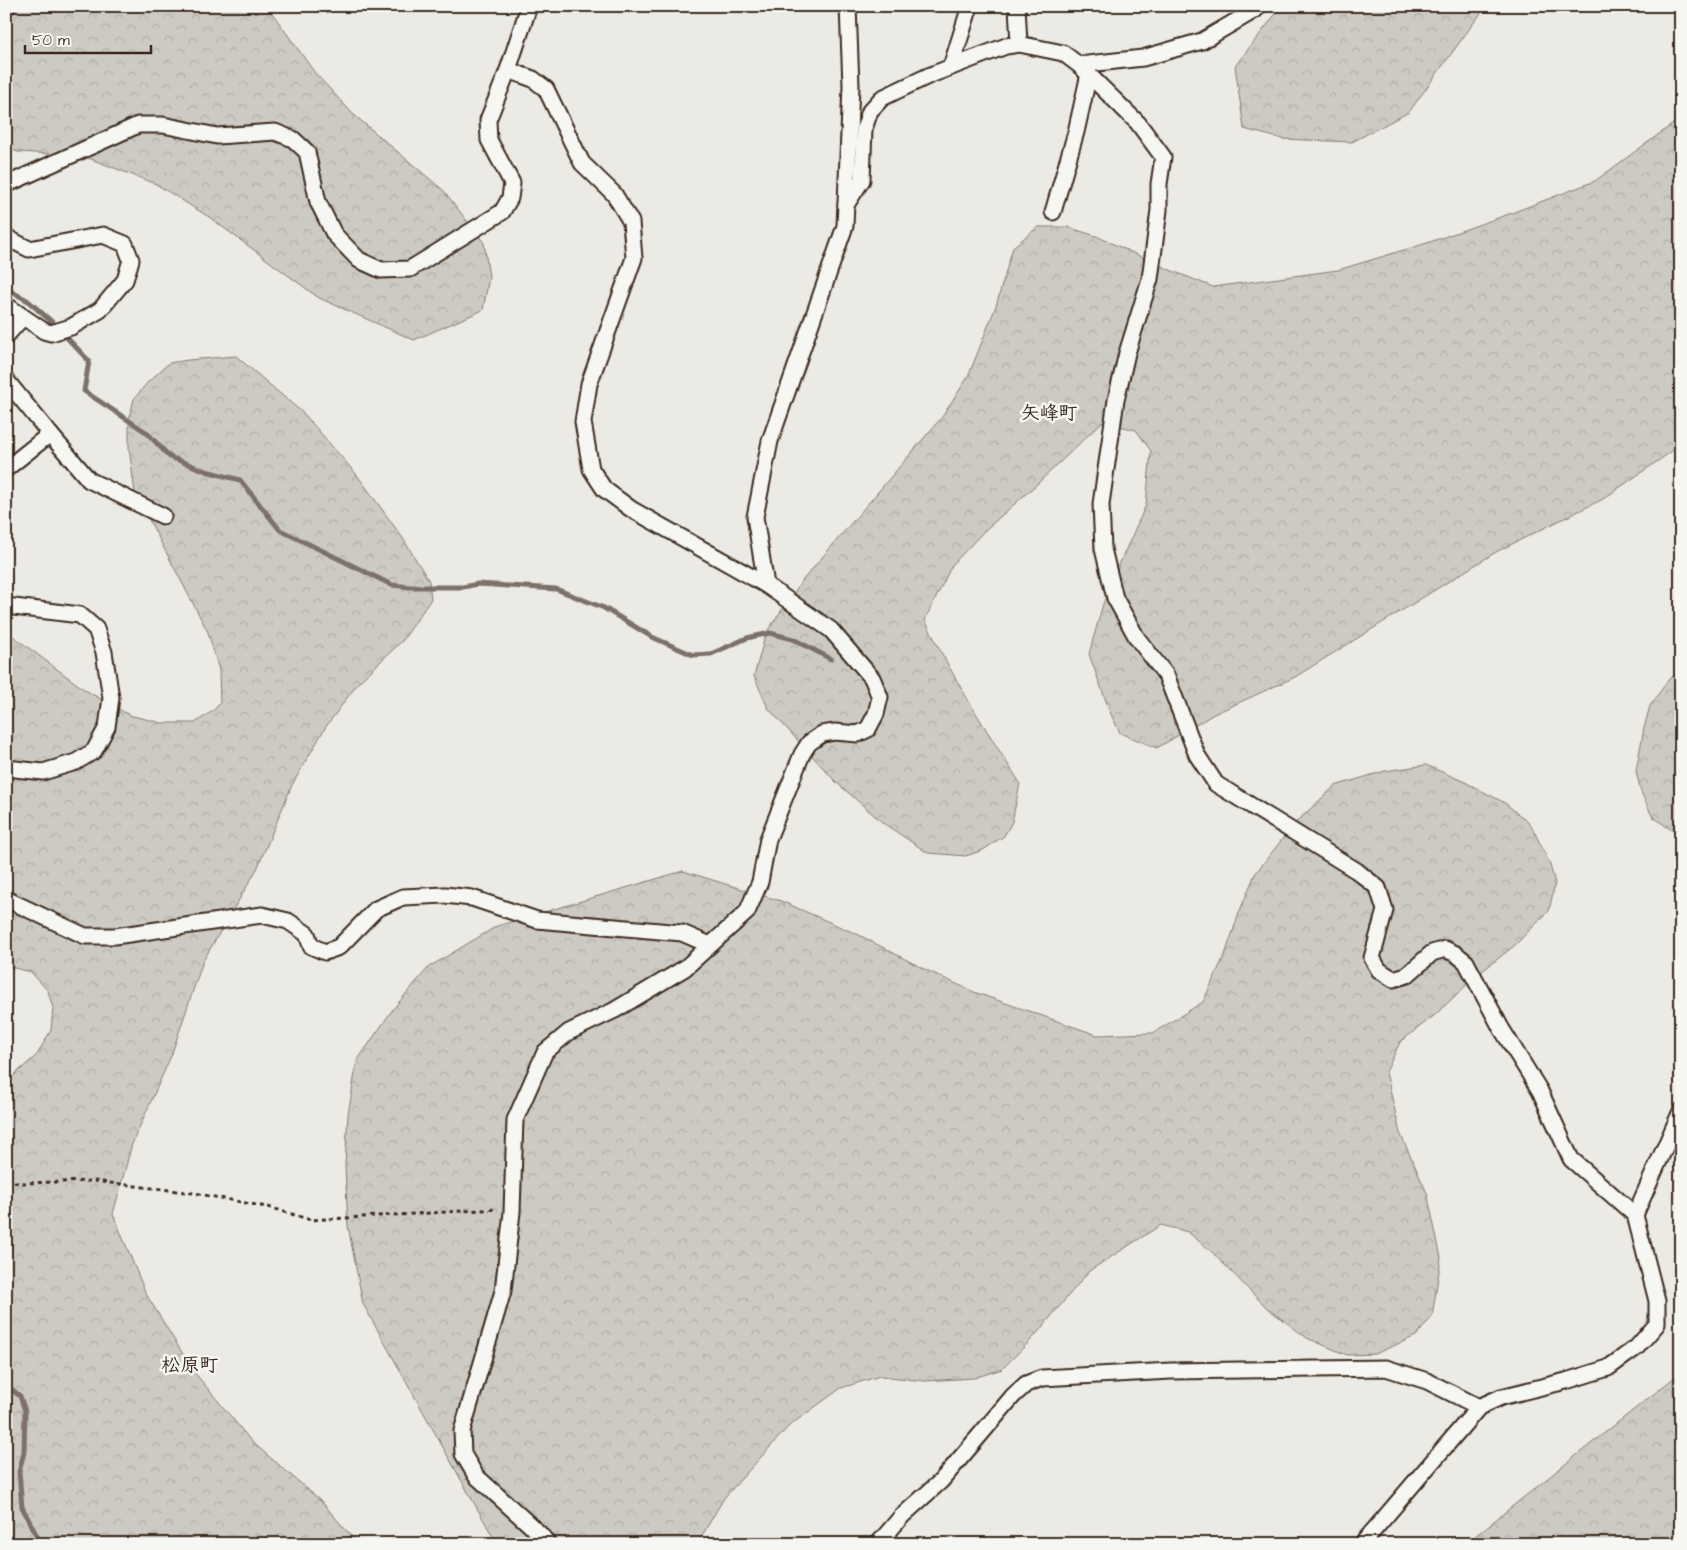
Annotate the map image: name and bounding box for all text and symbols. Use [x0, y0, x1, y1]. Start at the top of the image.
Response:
scale bar [25, 22, 151, 54]
text: 50 m [32, 30, 70, 51]
district label: 矢峰町 [1020, 400, 1078, 427]
district label: 松原町 [161, 1352, 219, 1379]

